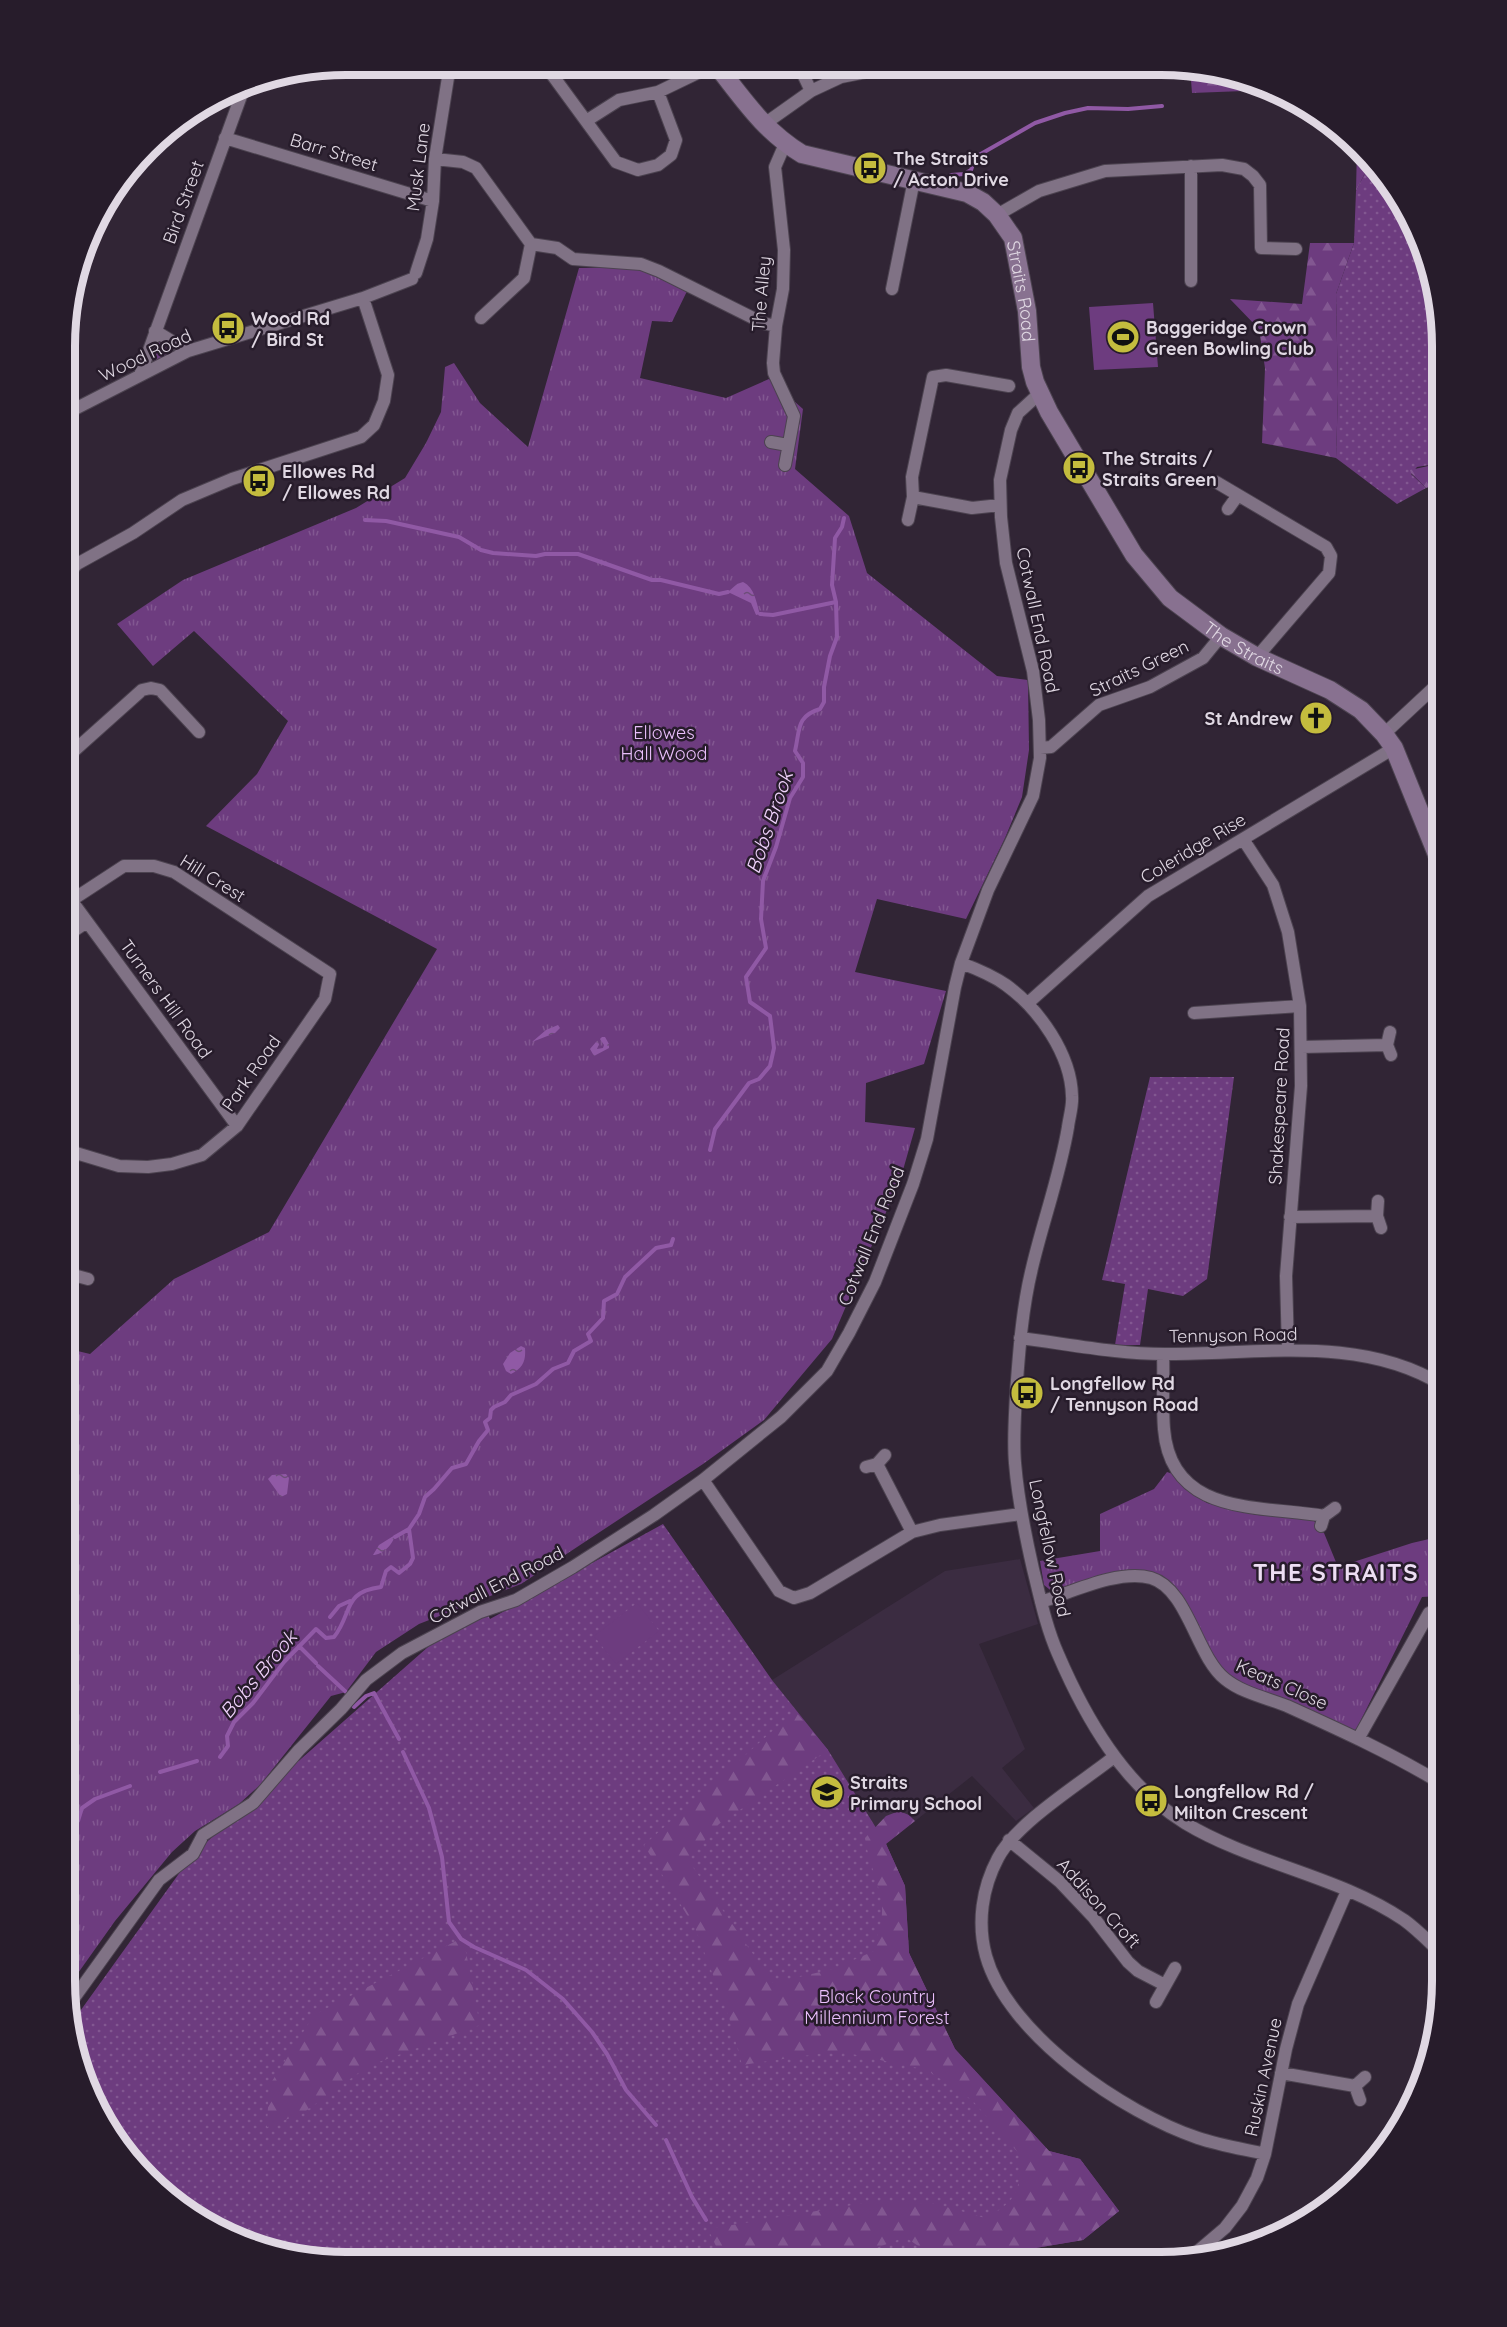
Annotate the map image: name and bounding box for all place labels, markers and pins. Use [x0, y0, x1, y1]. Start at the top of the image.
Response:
place label: The Straits / Acton Drive [893, 147, 1009, 191]
bus stop icon: The Straits / Acton Drive [852, 150, 888, 186]
place label: Wood Rd / Bird St [251, 307, 330, 351]
bus stop icon: Wood Rd / Bird St [210, 310, 246, 346]
place label: Baggeridge Crown Green Bowling Club [1146, 316, 1314, 360]
sports icon: Baggeridge Crown Green Bowling Club [1105, 319, 1141, 355]
place label: The Straits / Straits Green [1102, 447, 1217, 491]
bus stop icon: The Straits / Straits Green [1061, 450, 1097, 486]
place label: Ellowes Rd / Ellowes Rd [282, 460, 390, 504]
bus stop icon: Ellowes Rd / Ellowes Rd [241, 463, 277, 499]
church icon: St Andrew [1298, 700, 1334, 736]
place label: St Andrew [1204, 707, 1293, 730]
place label: Longfellow Rd / Tennyson Road [1050, 1372, 1199, 1416]
bus stop icon: Longfellow Rd / Tennyson Road [1009, 1375, 1045, 1411]
place label: Straits Primary School [850, 1771, 982, 1815]
school or university icon: Straits Primary School [809, 1774, 845, 1810]
place label: Longfellow Rd / Milton Crescent [1174, 1780, 1314, 1824]
bus stop icon: Longfellow Rd / Milton Crescent [1133, 1783, 1169, 1819]

